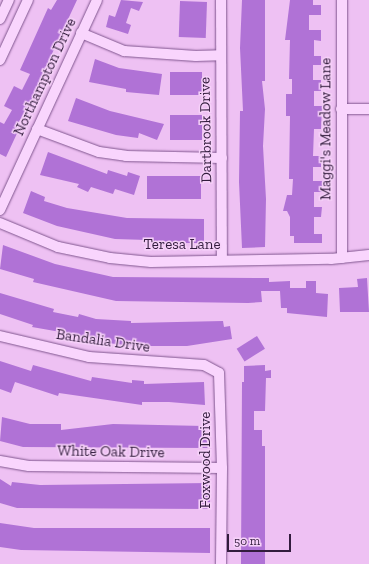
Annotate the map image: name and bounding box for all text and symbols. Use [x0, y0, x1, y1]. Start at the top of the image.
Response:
street label: Northampton Drive [10, 15, 80, 139]
street label: Maggi's Meadow Lane [317, 58, 335, 200]
street label: Dartbrook Drive [196, 77, 216, 183]
street label: Teresa Lane [143, 236, 221, 254]
street label: Bandalia Drive [55, 326, 151, 356]
street label: Foxwood Drive [197, 412, 215, 508]
street label: White Oak Drive [57, 442, 165, 462]
scale bar [229, 526, 293, 552]
text: 50 m [234, 534, 260, 548]

